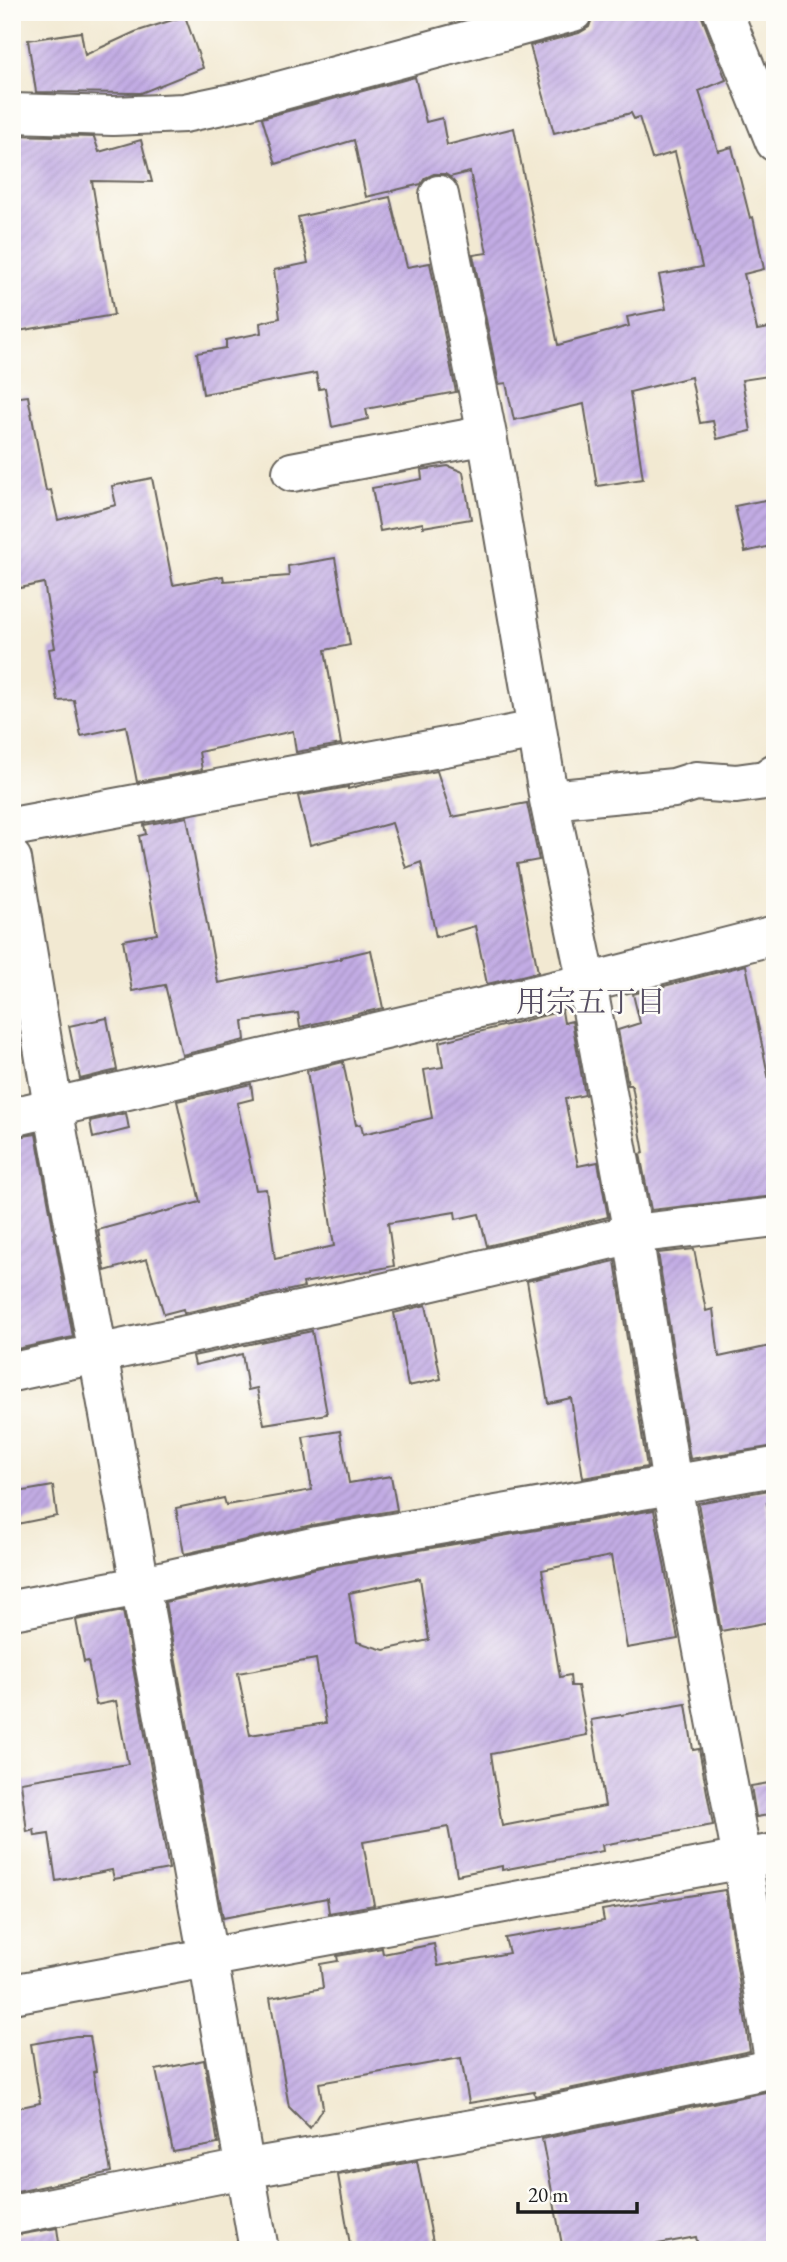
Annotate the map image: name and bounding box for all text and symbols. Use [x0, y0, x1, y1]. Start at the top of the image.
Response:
district label: 用宗五丁目 [516, 982, 666, 1021]
scale bar [518, 2171, 636, 2215]
text: 20 m [528, 2181, 569, 2208]

